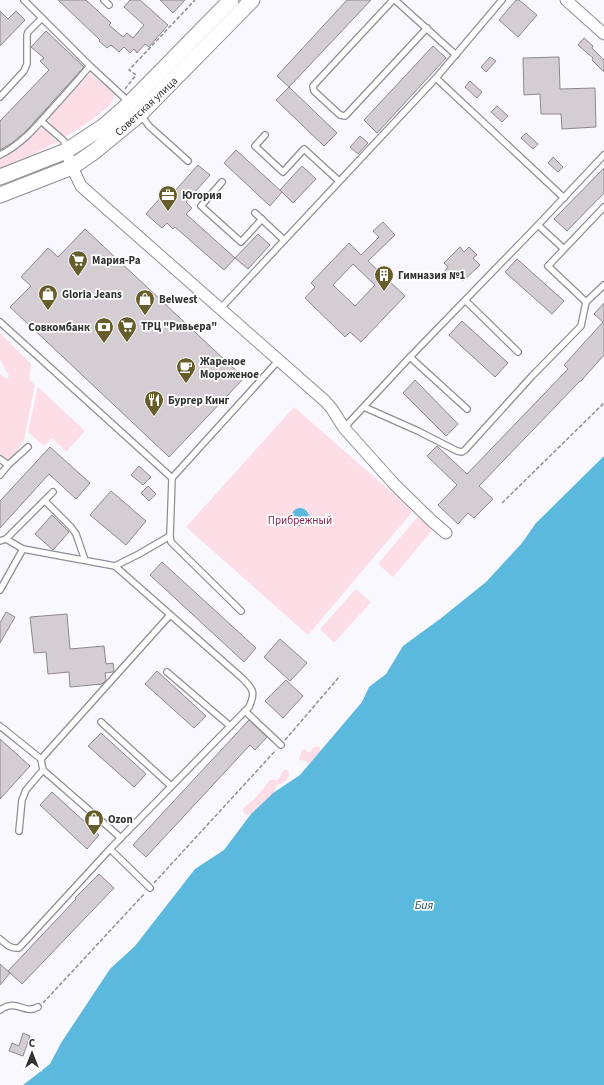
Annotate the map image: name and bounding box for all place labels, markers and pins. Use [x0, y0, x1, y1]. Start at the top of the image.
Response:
office icon: Югория [157, 184, 179, 212]
place label: Югория [182, 188, 222, 203]
supermarket icon: Мария-Ра [67, 249, 89, 277]
place label: Мария-Ра [92, 253, 141, 268]
building icon: Гимназия №1 [373, 264, 395, 292]
place label: Гимназия №1 [398, 268, 466, 283]
shop icon: Gloria Jeans [37, 283, 59, 311]
place label: Gloria Jeans [62, 287, 122, 302]
shop icon: Belwest [134, 288, 156, 316]
place label: Belwest [159, 292, 198, 307]
supermarket icon: ТРЦ "Ривьера" [116, 315, 138, 343]
bank icon: Совкомбанк [93, 316, 115, 344]
place label: ТРЦ "Ривьера" [141, 319, 217, 334]
place label: Совкомбанк [28, 320, 90, 335]
place label: Жареное Мороженое [200, 354, 259, 382]
cafe icon: Жареное Мороженое [175, 356, 197, 384]
restaurant icon: Бургер Кинг [143, 389, 165, 417]
place label: Бургер Кинг [168, 393, 230, 408]
shop icon: Ozon [83, 808, 105, 836]
place label: Ozon [108, 812, 133, 827]

